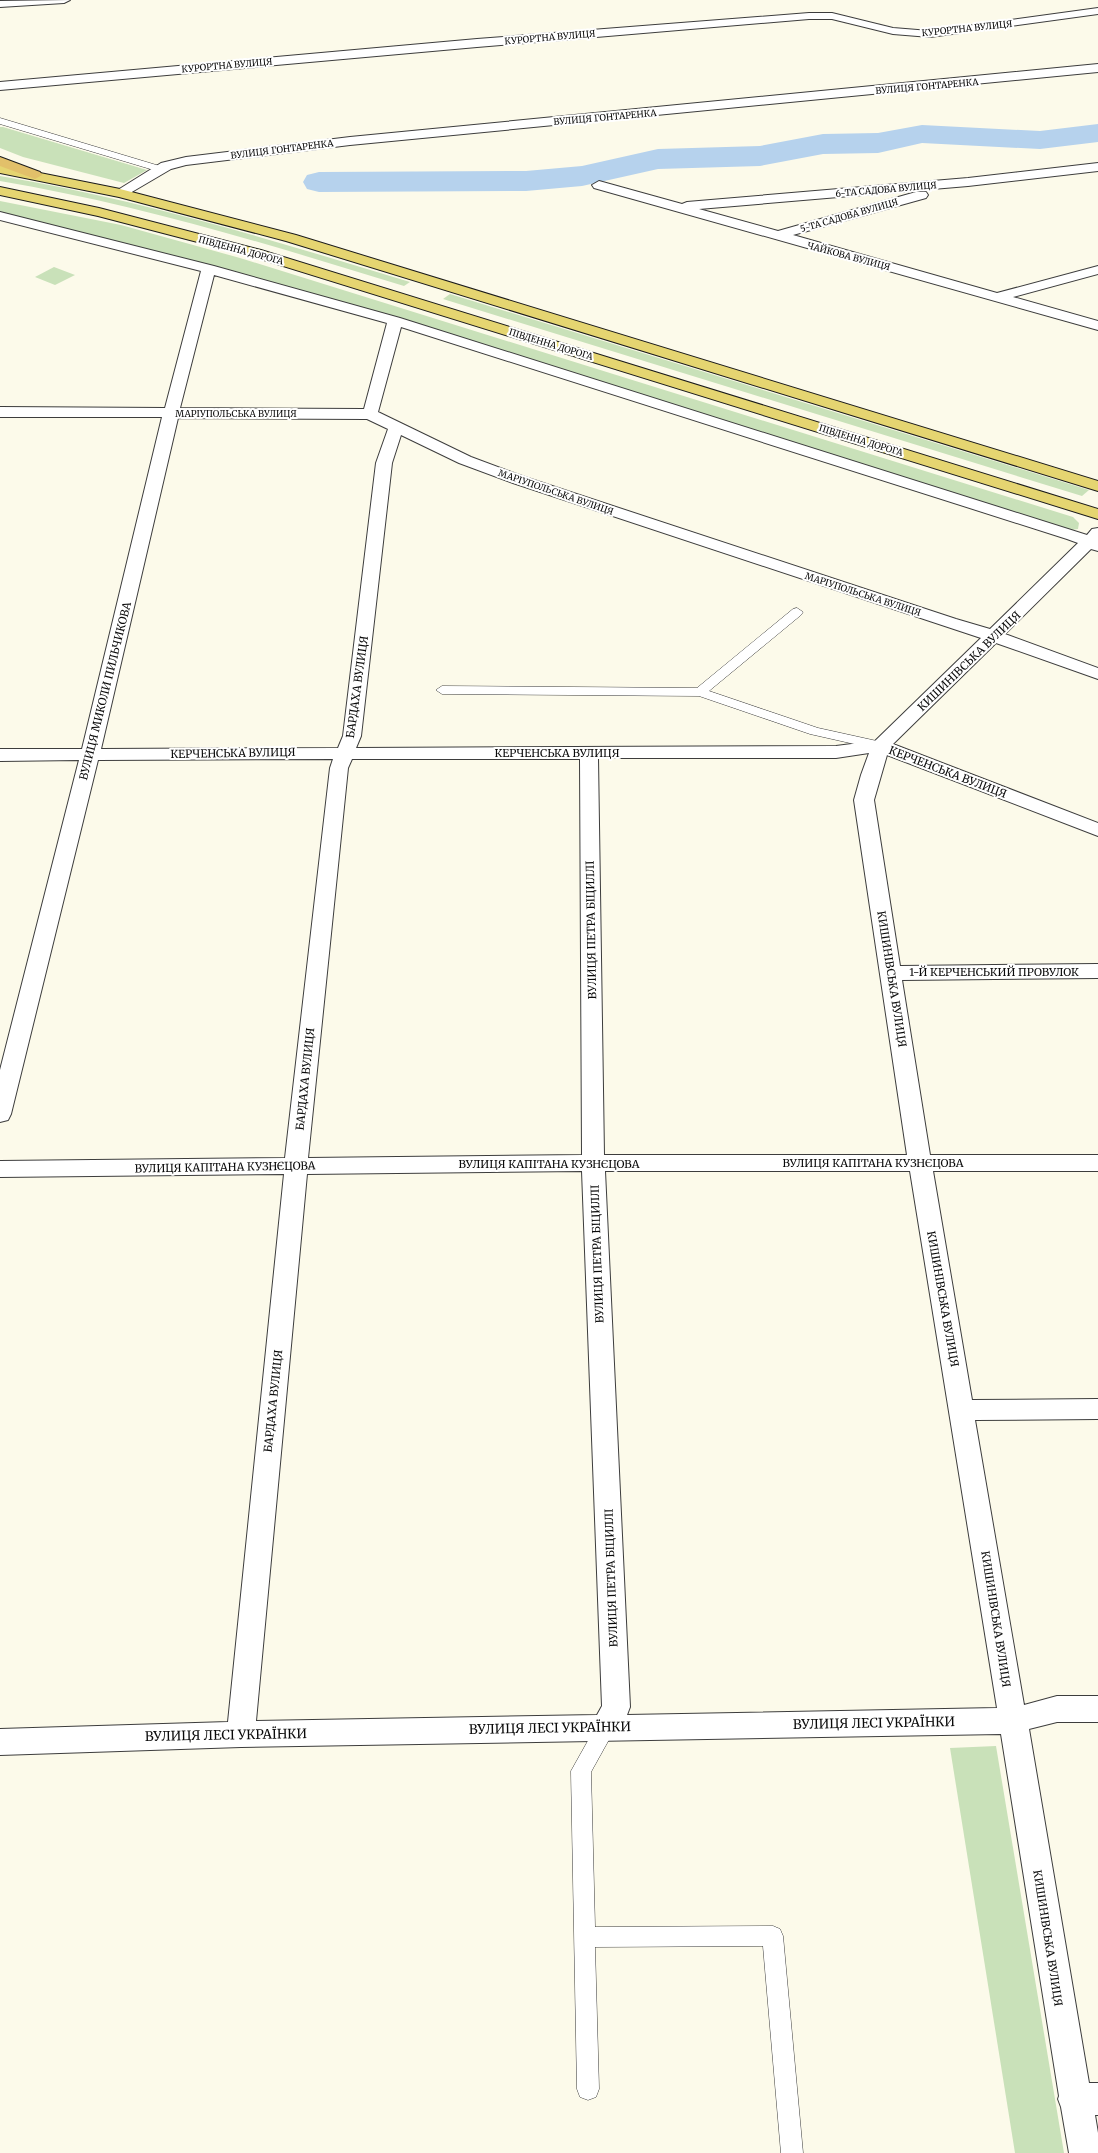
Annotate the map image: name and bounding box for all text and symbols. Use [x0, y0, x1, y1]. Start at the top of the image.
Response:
street label: КУРОРТНА ВУЛИЦЯ [921, 18, 1013, 38]
street label: КУРОРТНА ВУЛИЦЯ [504, 27, 596, 46]
street label: КУРОРТНА ВУЛИЦЯ [181, 55, 273, 74]
street label: ВУЛИЦЯ ГОНТАРЕНКА [875, 76, 980, 96]
street label: ВУЛИЦЯ ГОНТАРЕНКА [553, 107, 658, 127]
street label: ВУЛИЦЯ ГОНТАРЕНКА [230, 137, 335, 161]
street label: 6-ТА САДОВА ВУЛИЦЯ [835, 179, 938, 199]
street label: 5-ТА САДОВА ВУЛИЦЯ [799, 196, 900, 234]
street label: ПІВДЕННА ДОРОГА [197, 233, 285, 267]
street label: ЧАЙКОВА ВУЛИЦЯ [806, 240, 892, 273]
street label: ПІВДЕННА ДОРОГА [508, 326, 595, 362]
street label: МАРІУПОЛЬСЬКА ВУЛИЦЯ [175, 408, 297, 419]
street label: ПІВДЕННА ДОРОГА [818, 422, 905, 458]
street label: МАРІУПОЛЬСЬКА ВУЛИЦЯ [497, 467, 616, 517]
street label: МАРІУПОЛЬСЬКА ВУЛИЦЯ [804, 570, 923, 618]
street label: ВУЛИЦЯ МИКОЛИ ПИЛЬЧИКОВА [76, 600, 134, 782]
street label: КИШИНІВСЬКА ВУЛИЦЯ [915, 608, 1024, 714]
street label: БАРДАХА ВУЛИЦЯ [343, 635, 371, 739]
street label: КЕРЧЕНСЬКА ВУЛИЦЯ [887, 743, 1009, 801]
street label: КЕРЧЕНСЬКА ВУЛИЦЯ [170, 745, 296, 761]
street label: КЕРЧЕНСЬКА ВУЛИЦЯ [494, 746, 620, 760]
street label: ВУЛИЦЯ ПЕТРА БІЦИЛЛІ [583, 861, 599, 999]
street label: КИШИНІВСЬКА ВУЛИЦЯ [874, 910, 910, 1048]
street label: 1-Й КЕРЧЕНСЬКИЙ ПРОВУЛОК [909, 965, 1079, 979]
street label: БАРДАХА ВУЛИЦЯ [293, 1027, 317, 1131]
street label: ВУЛИЦЯ КАПІТАНА КУЗНЄЦОВА [783, 1156, 964, 1170]
street label: ВУЛИЦЯ КАПІТАНА КУЗНЄЦОВА [459, 1157, 640, 1171]
street label: ВУЛИЦЯ КАПІТАНА КУЗНЄЦОВА [134, 1158, 316, 1176]
street label: ВУЛИЦЯ ПЕТРА БІЦИЛЛІ [588, 1184, 606, 1324]
street label: КИШИНІВСЬКА ВУЛИЦЯ [924, 1230, 962, 1368]
street label: БАРДАХА ВУЛИЦЯ [261, 1349, 285, 1453]
street label: ВУЛИЦЯ ПЕТРА БІЦИЛЛІ [602, 1508, 620, 1648]
street label: КИШИНІВСЬКА ВУЛИЦЯ [978, 1550, 1014, 1688]
street label: ВУЛИЦЯ ЛЕСІ УКРАЇНКИ [793, 1713, 955, 1733]
street label: ВУЛИЦЯ ЛЕСІ УКРАЇНКИ [469, 1718, 631, 1738]
street label: ВУЛИЦЯ ЛЕСІ УКРАЇНКИ [145, 1725, 307, 1745]
street label: КИШИНІВСЬКА ВУЛИЦЯ [1030, 1869, 1066, 2007]

